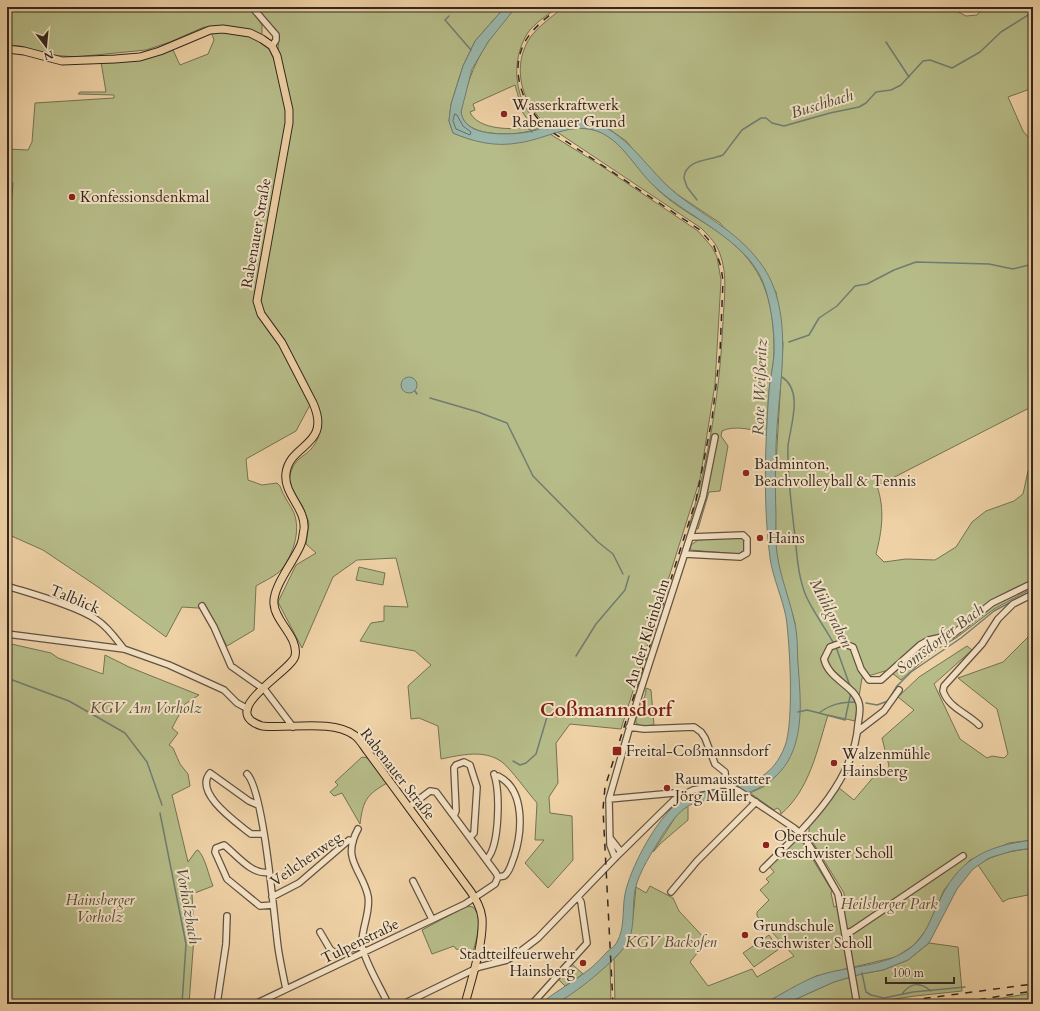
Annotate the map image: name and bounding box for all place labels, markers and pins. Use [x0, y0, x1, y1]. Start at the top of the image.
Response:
place label: Wasserkraftwerk Rabenauer Grund [511, 95, 625, 132]
marker: Wasserkraftwerk Rabenauer Grund [499, 109, 509, 119]
place label: Konfessionsdenkmal [80, 187, 210, 207]
marker: Konfessionsdenkmal [67, 192, 77, 202]
place label: Badminton, Beachvolleyball & Tennis [754, 454, 916, 491]
marker: Badminton, Beachvolleyball & Tennis [741, 468, 751, 478]
place label: Hains [768, 528, 805, 548]
marker: Hains [755, 533, 765, 543]
place label: Freital-Coßmannsdorf [626, 741, 771, 761]
place label: Walzenmühle Hainsberg [841, 744, 931, 781]
marker: Freital-Coßmannsdorf [611, 745, 623, 757]
marker: Walzenmühle Hainsberg [829, 758, 839, 768]
place label: Raumausstatter Jörg Müller [673, 769, 771, 806]
marker: Raumausstatter Jörg Müller [662, 783, 672, 793]
place label: Oberschule Geschwister Scholl [774, 826, 894, 863]
marker: Oberschule Geschwister Scholl [761, 840, 771, 850]
place label: Grundschule Geschwister Scholl [753, 916, 873, 953]
marker: Grundschule Geschwister Scholl [740, 930, 750, 940]
place label: Stadtteilfeuerwehr Hainsberg [460, 944, 576, 981]
marker: Stadtteilfeuerwehr Hainsberg [578, 958, 588, 968]

